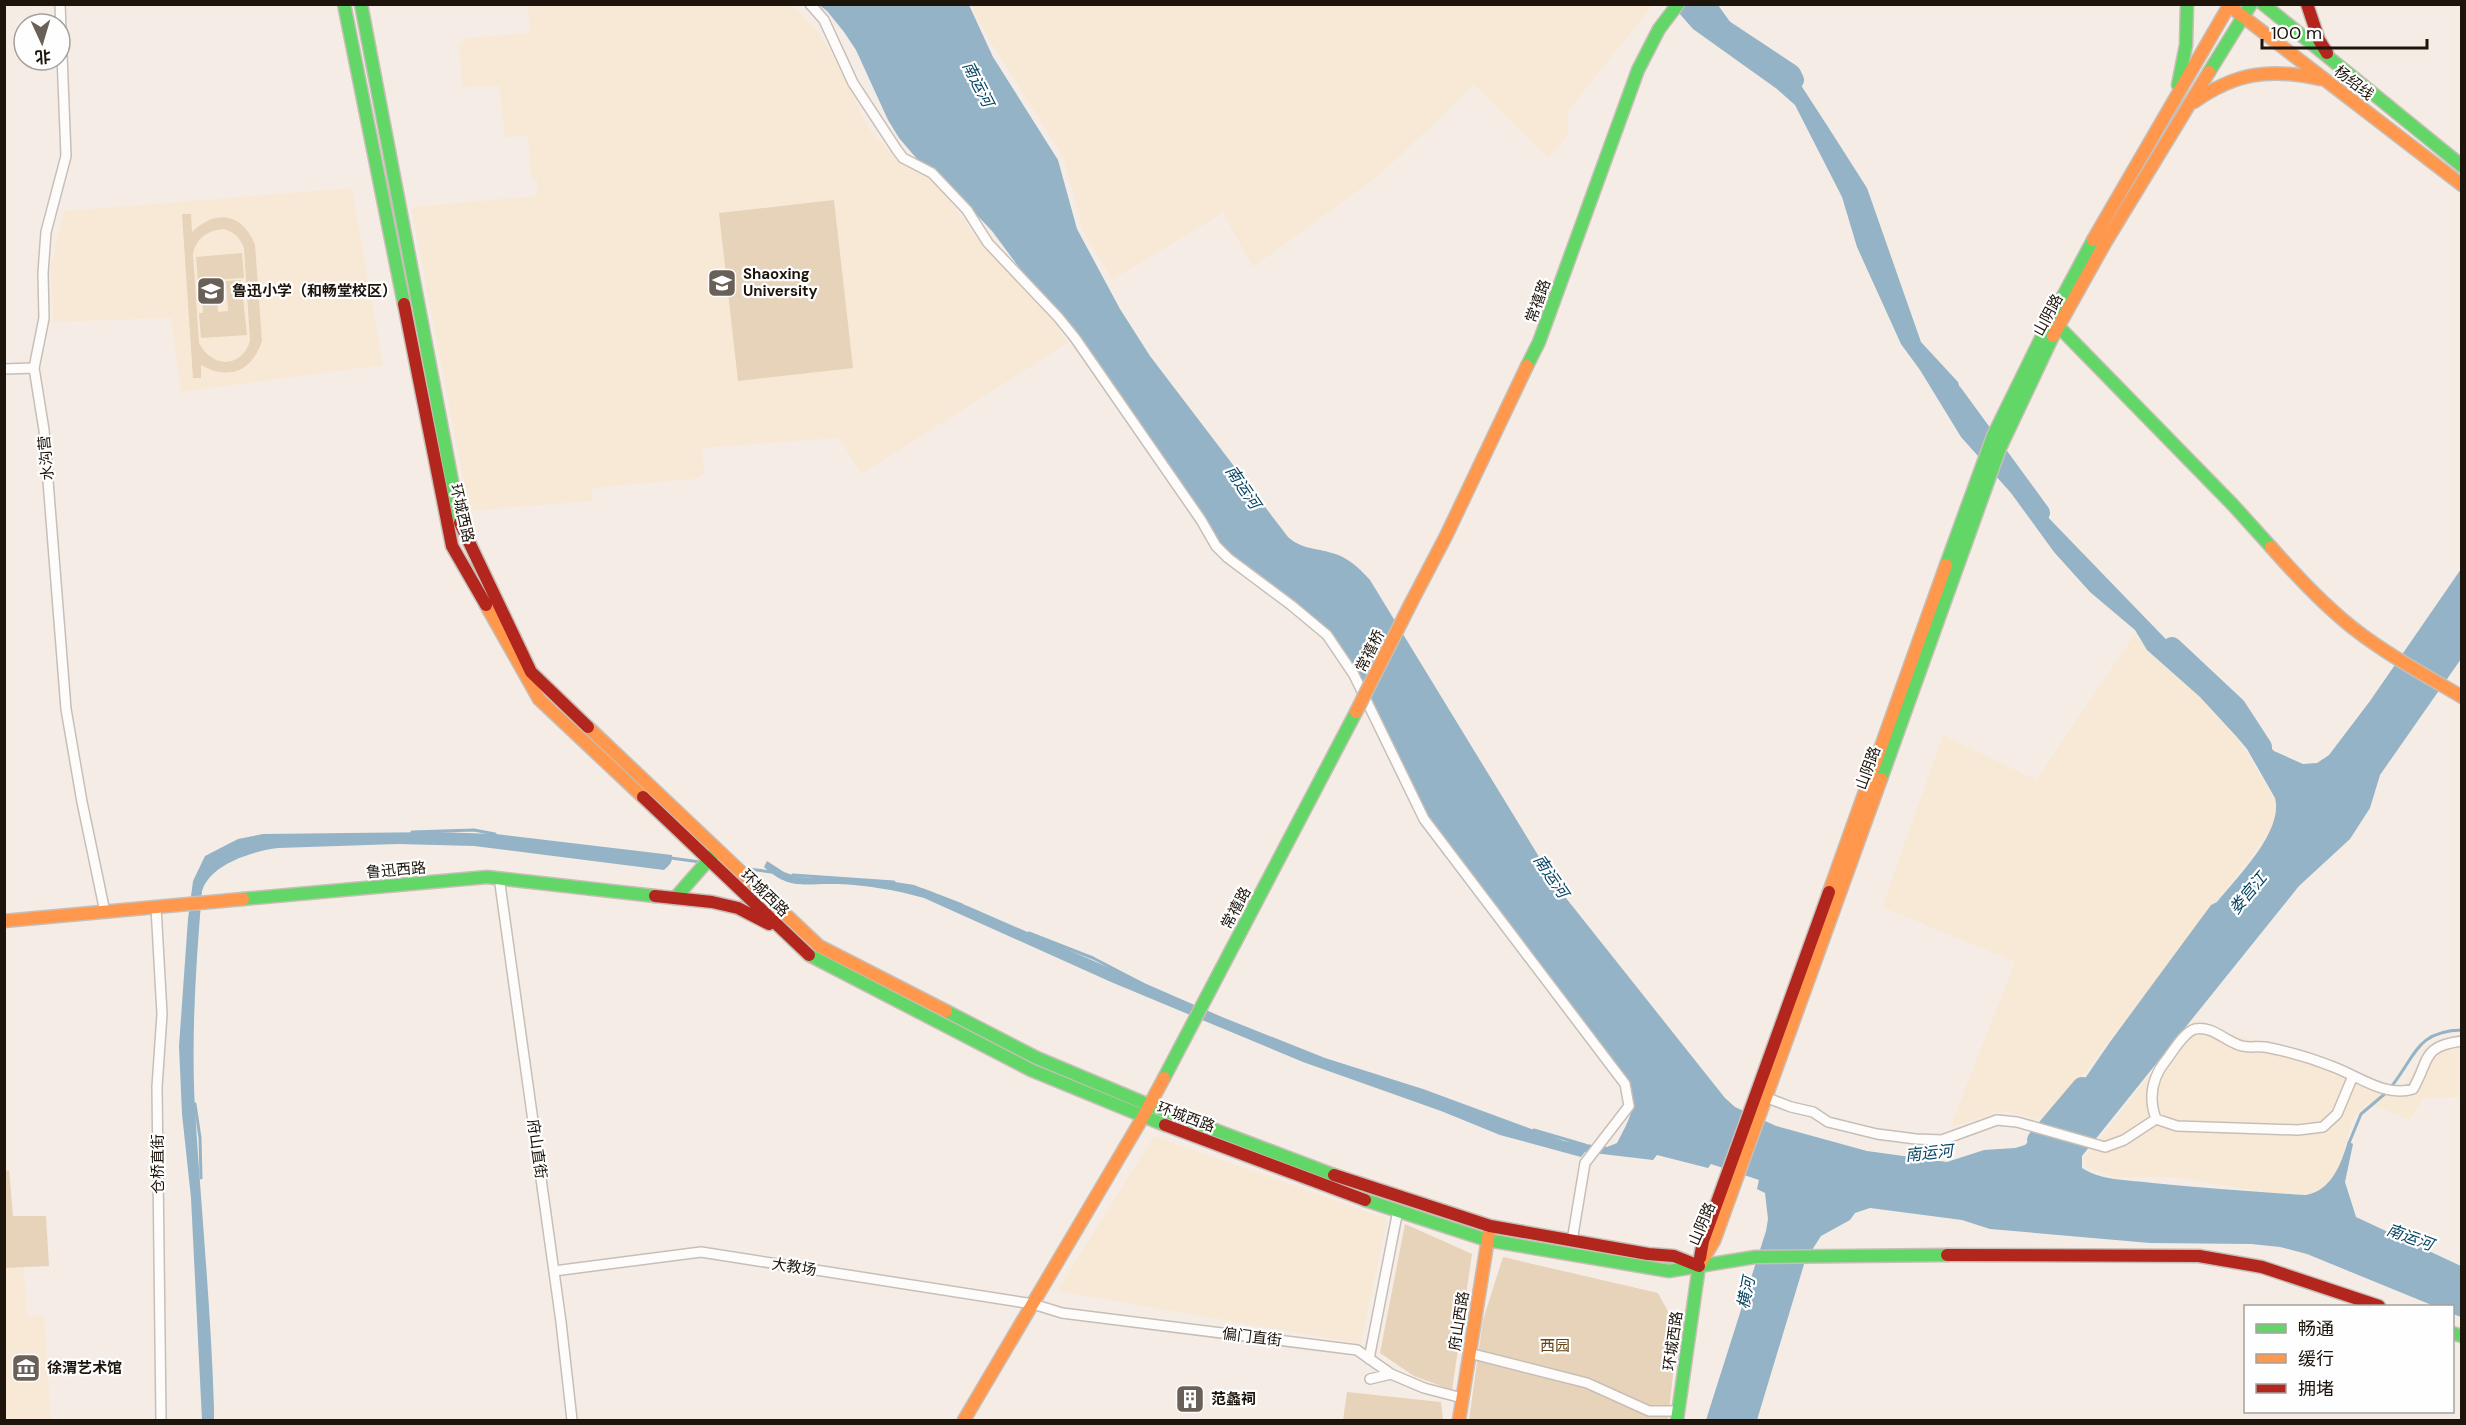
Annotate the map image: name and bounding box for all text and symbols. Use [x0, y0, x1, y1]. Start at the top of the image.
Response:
north arrow [12, 12, 72, 72]
scale bar [2262, 12, 2427, 50]
text: 100 m [2271, 21, 2322, 45]
text: 北 [34, 45, 52, 67]
water label: 南运河 [958, 58, 1000, 113]
street label: 杨绍线 [2330, 61, 2378, 105]
place label: Shaoxing University [743, 264, 818, 301]
school or university icon: Shaoxing University [706, 267, 738, 299]
school or university icon: 鲁迅小学（和畅堂校区） [195, 275, 227, 307]
street label: 常禧路 [1521, 276, 1555, 326]
place label: 鲁迅小学（和畅堂校区） [232, 281, 397, 301]
street label: 山阴路 [2029, 290, 2067, 340]
street label: 水沟营 [34, 435, 58, 481]
water label: 南运河 [1221, 461, 1267, 515]
street label: 环城西路 [446, 482, 478, 544]
street label: 常禧桥 [1351, 626, 1389, 676]
street label: 山阴路 [1851, 743, 1885, 793]
water label: 南运河 [1529, 850, 1575, 904]
street label: 鲁迅西路 [365, 857, 427, 883]
street label: 环城西路 [736, 865, 794, 921]
water label: 娄宫江 [2225, 866, 2273, 918]
street label: 常禧路 [1217, 883, 1255, 933]
street label: 环城西路 [1154, 1097, 1218, 1137]
street label: 府山直街 [523, 1118, 551, 1180]
street label: 仓桥直街 [148, 1134, 168, 1194]
water label: 南运河 [1904, 1140, 1957, 1166]
street label: 山阴路 [1684, 1199, 1720, 1249]
water label: 南运河 [2384, 1219, 2439, 1256]
street label: 大教场 [770, 1254, 818, 1280]
water label: 横河 [1733, 1272, 1760, 1311]
street label: 府山西路 [1444, 1290, 1474, 1352]
legend [2244, 1305, 2454, 1413]
street label: 环城西路 [1659, 1310, 1687, 1372]
text: 畅通 [2298, 1317, 2334, 1341]
street label: 偏门直街 [1221, 1323, 1283, 1351]
park label: 西园 [1540, 1336, 1570, 1356]
text: 缓行 [2298, 1347, 2334, 1371]
museum icon: 徐渭艺术馆 [10, 1352, 42, 1384]
place label: 徐渭艺术馆 [47, 1358, 122, 1378]
text: 拥堵 [2298, 1377, 2334, 1401]
building icon: 范蠡祠 [1174, 1383, 1206, 1415]
place label: 范蠡祠 [1211, 1389, 1256, 1409]

